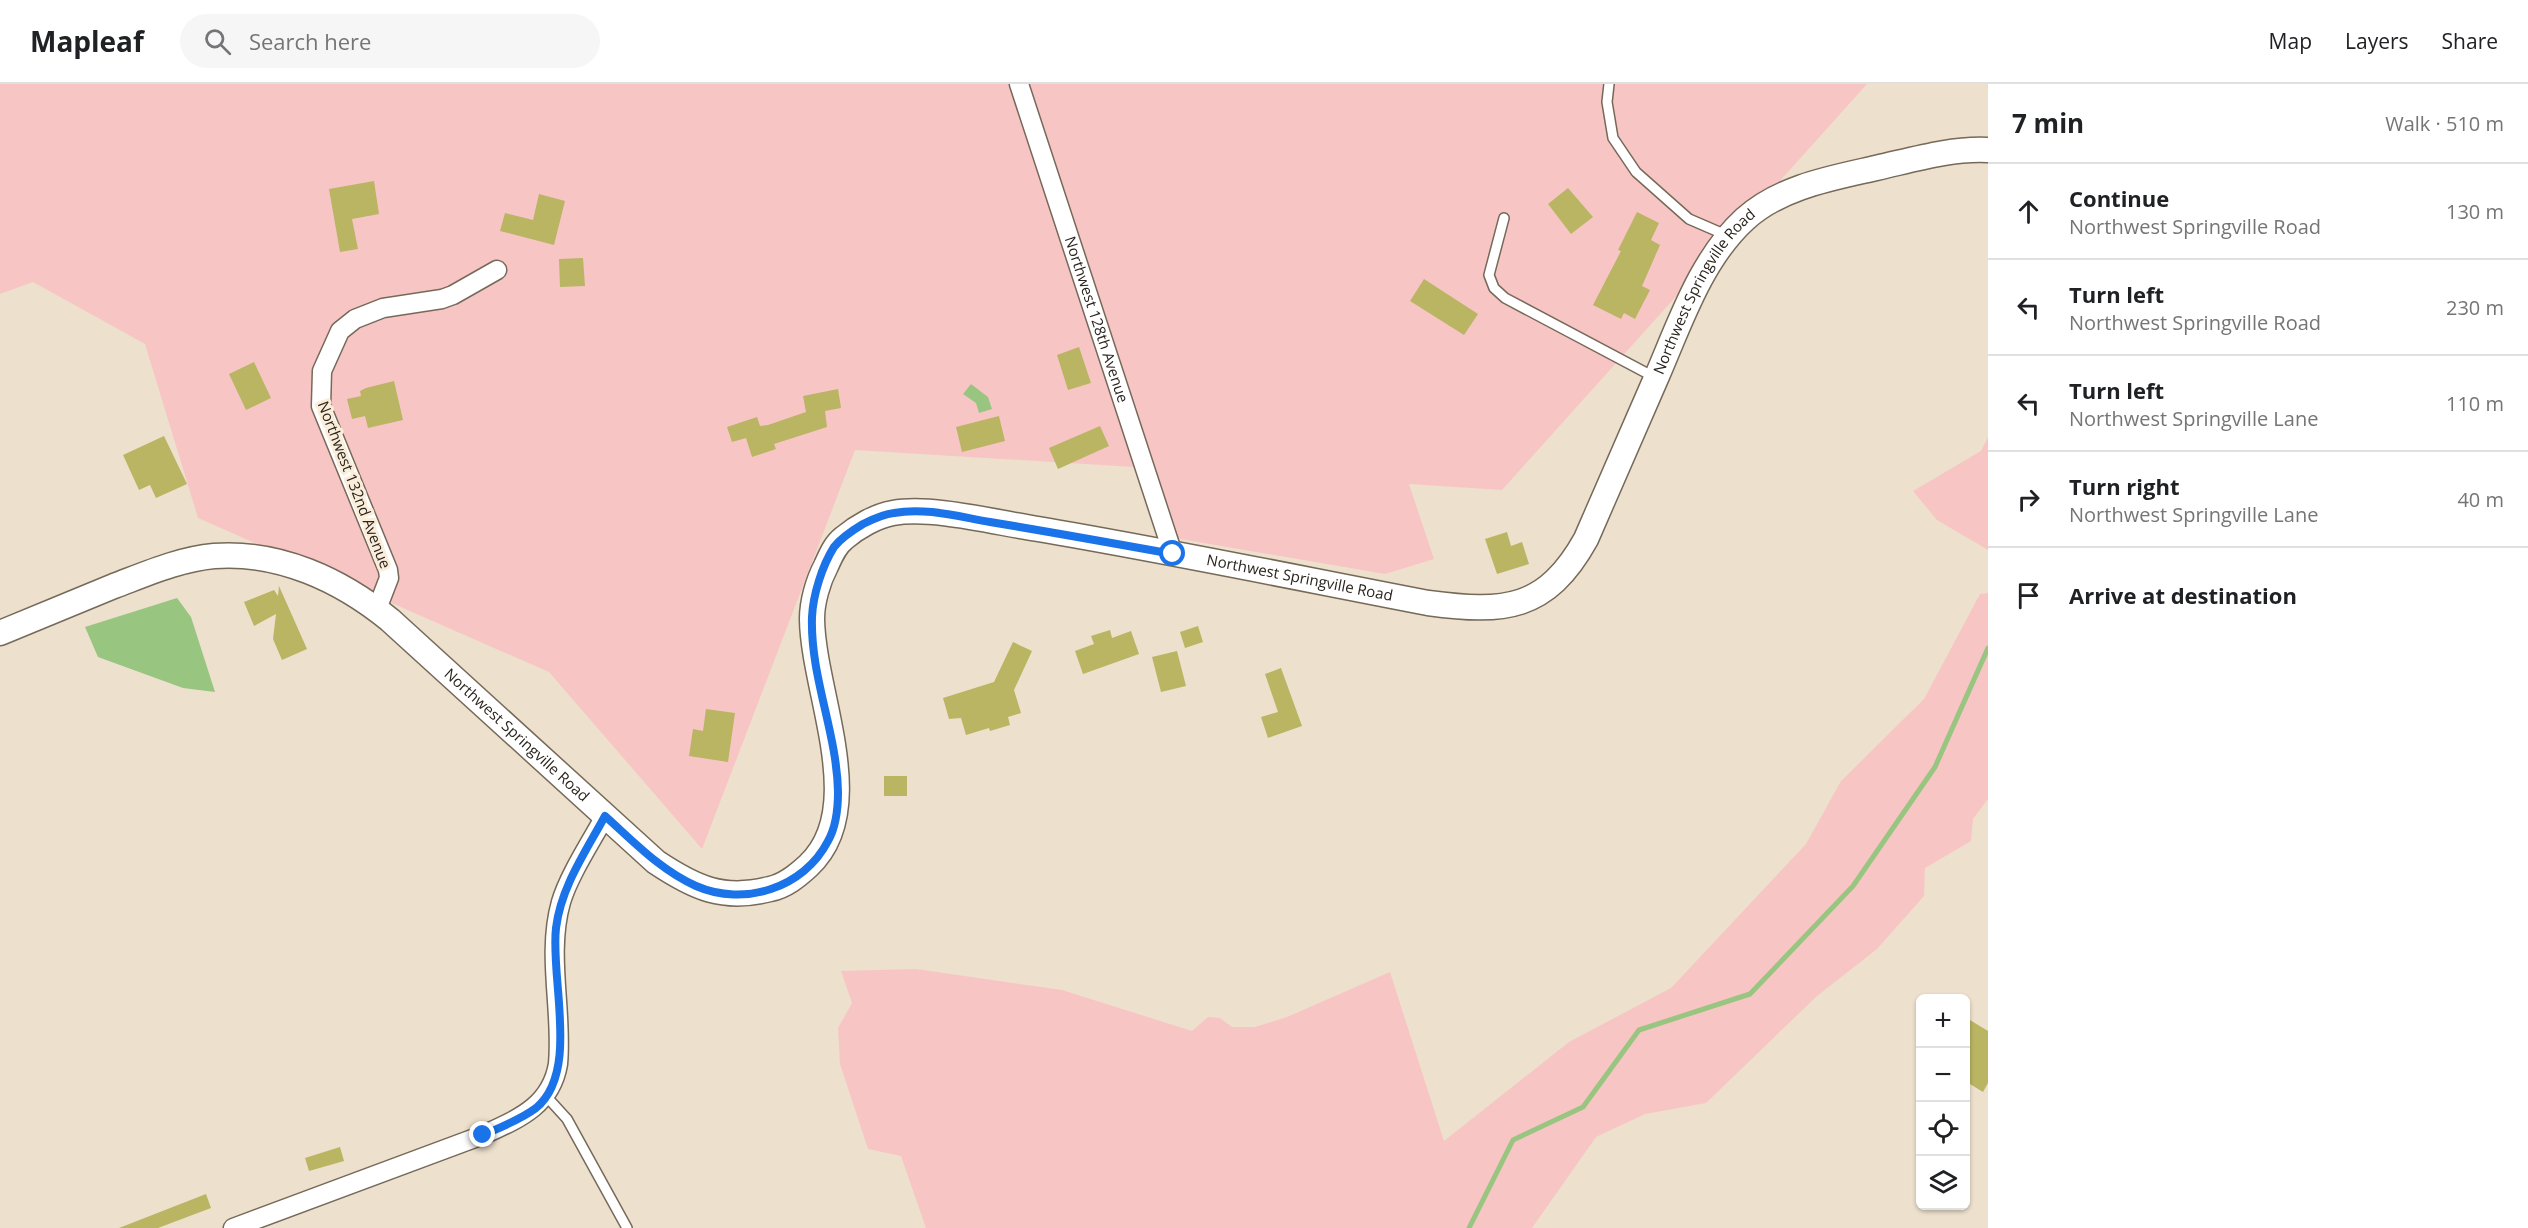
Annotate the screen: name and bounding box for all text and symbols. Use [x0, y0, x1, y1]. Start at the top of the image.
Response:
search box [180, 14, 600, 68]
text: Mapleaf [30, 22, 144, 60]
icon: search [201, 25, 234, 58]
text: Search here [249, 26, 371, 56]
text: Map [2269, 27, 2312, 55]
text: Layers [2345, 27, 2409, 55]
text: Share [2442, 27, 2498, 55]
text: 7 min [2012, 105, 2084, 141]
text: Walk · 510 m [2385, 110, 2504, 137]
text: Continue [2069, 183, 2169, 213]
icon: ahead [2012, 195, 2045, 228]
text: 130 m [2446, 198, 2504, 225]
street label: Northwest Springville Road [1648, 204, 1759, 377]
text: Northwest Springville Road [2069, 213, 2321, 240]
street label: Northwest 128th Avenue [1061, 234, 1134, 405]
text: Turn left [2069, 279, 2164, 309]
icon: left [2012, 291, 2045, 324]
text: 230 m [2446, 294, 2504, 321]
text: Northwest Springville Road [2069, 309, 2321, 336]
text: Turn left [2069, 375, 2164, 405]
icon: left [2012, 387, 2045, 420]
text: 110 m [2446, 390, 2504, 417]
street label: Northwest 132nd Avenue [314, 398, 396, 571]
text: Northwest Springville Lane [2069, 405, 2318, 432]
text: Turn right [2069, 471, 2180, 501]
icon: right [2012, 483, 2045, 516]
text: 40 m [2457, 486, 2504, 513]
text: Northwest Springville Lane [2069, 501, 2318, 528]
route start [1159, 540, 1185, 566]
street label: Northwest Springville Road [1205, 549, 1395, 605]
icon: arrive [2012, 579, 2045, 612]
text: Arrive at destination [2069, 580, 2297, 610]
street label: Northwest Springville Road [441, 663, 594, 806]
map controls [1916, 994, 1970, 1210]
button: + [1916, 994, 1970, 1048]
button: − [1916, 1048, 1970, 1102]
button: locate [1916, 1102, 1970, 1156]
route end [469, 1121, 495, 1147]
button: layers [1916, 1156, 1970, 1210]

